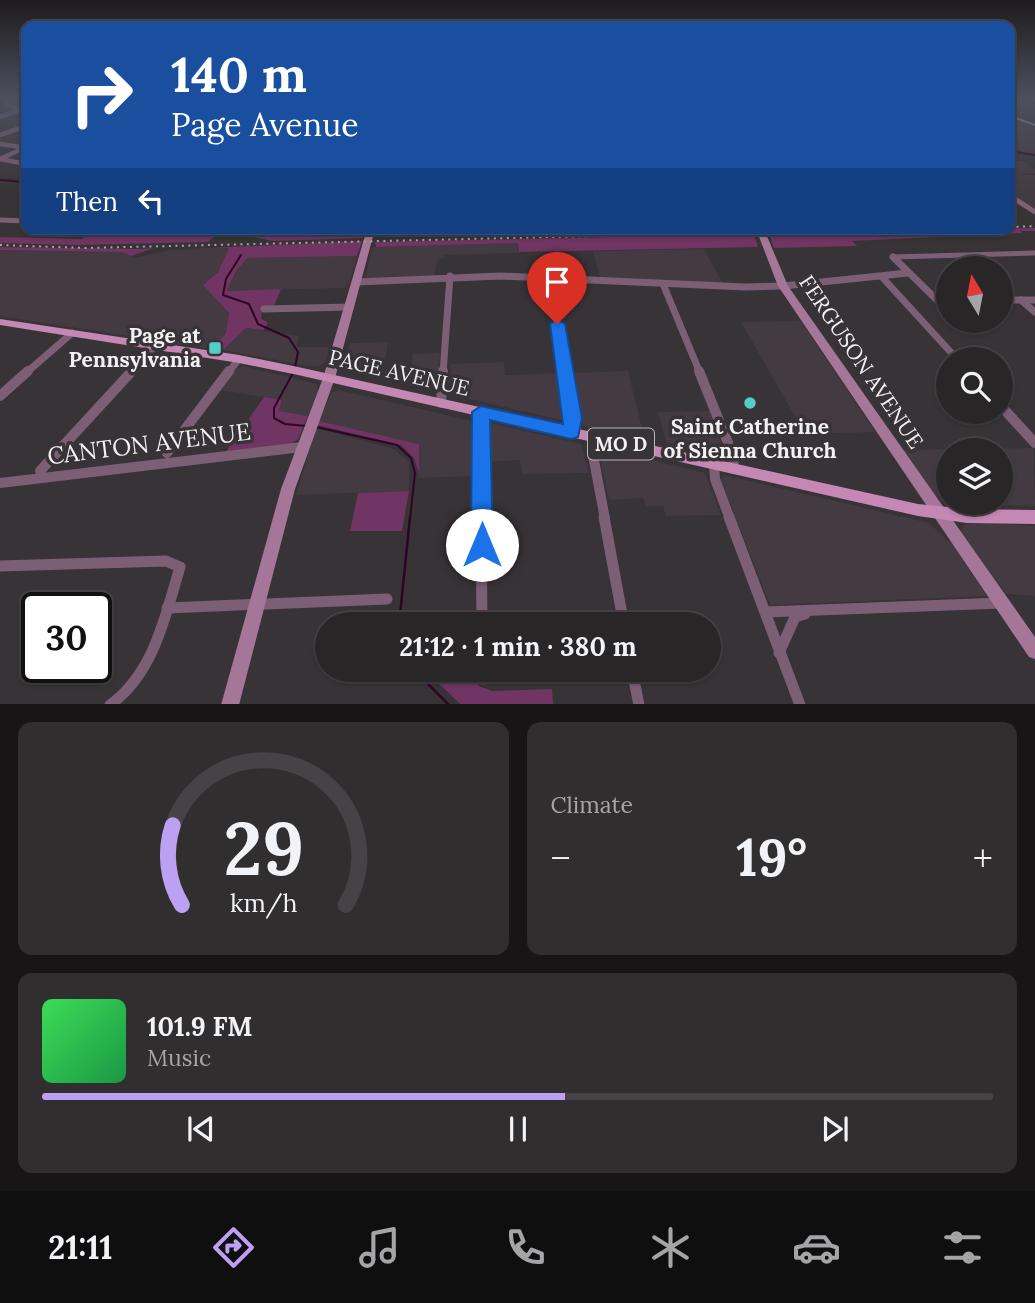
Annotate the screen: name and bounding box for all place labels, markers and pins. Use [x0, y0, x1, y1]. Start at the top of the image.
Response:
pin [527, 252, 587, 324]
place label: Page at Pennsylvania [68, 322, 201, 373]
marker: Page at Pennsylvania [207, 340, 223, 356]
marker: Saint Catherine of Sienna Church [742, 395, 758, 411]
place label: Saint Catherine of Sienna Church [663, 413, 837, 464]

